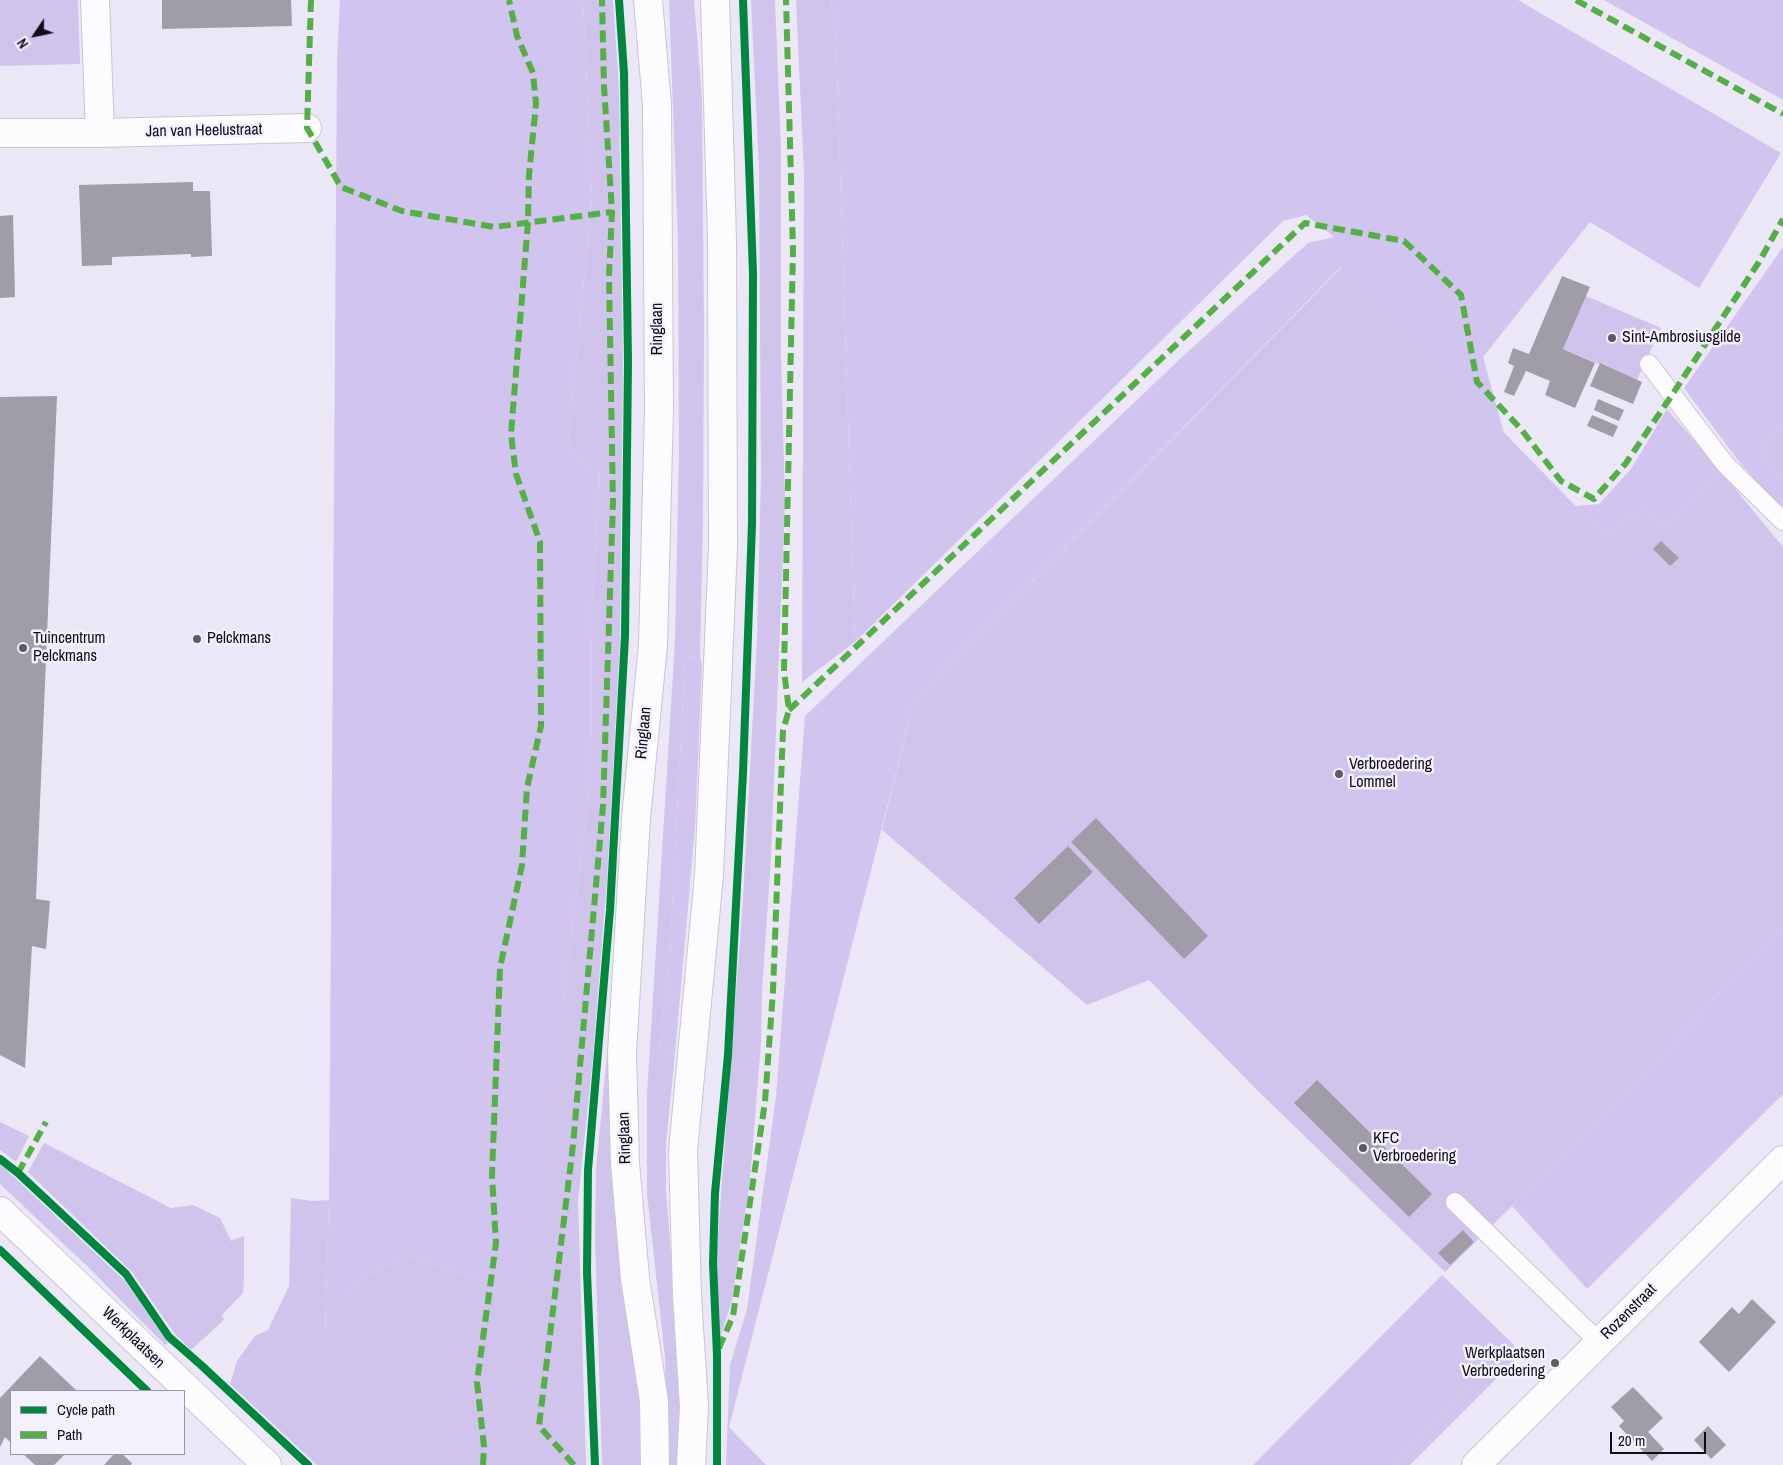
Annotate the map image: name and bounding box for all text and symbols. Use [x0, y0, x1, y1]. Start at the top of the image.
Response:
north arrow [10, 10, 60, 60]
text: N [13, 35, 32, 52]
street label: Jan van Heelustraat [145, 120, 263, 142]
street label: Ringlaan [648, 303, 668, 355]
place label: Sint-Ambrosiusgilde [1622, 328, 1741, 348]
marker: Sint-Ambrosiusgilde [1606, 332, 1618, 344]
place label: Tuincentrum Pelckmans [33, 629, 106, 667]
place label: Pelckmans [207, 629, 271, 649]
marker: Pelckmans [191, 633, 203, 645]
marker: Tuincentrum Pelckmans [17, 642, 29, 654]
street label: Ringlaan [632, 706, 656, 760]
place label: Verbroedering Lommel [1349, 755, 1432, 793]
marker: Verbroedering Lommel [1333, 768, 1345, 780]
street label: Ringlaan [614, 1111, 636, 1165]
place label: KFC Verbroedering [1373, 1129, 1456, 1167]
marker: KFC Verbroedering [1357, 1142, 1369, 1154]
street label: Rozenstraat [1597, 1280, 1661, 1344]
street label: Werkplaatsen [98, 1303, 168, 1373]
place label: Werkplaatsen Verbroedering [1462, 1344, 1545, 1382]
marker: Werkplaatsen Verbroedering [1549, 1357, 1561, 1369]
legend [10, 1390, 185, 1455]
text: Cycle path [57, 1399, 115, 1420]
scale bar [1613, 1422, 1709, 1454]
text: Path [57, 1424, 82, 1445]
text: 20 m [1618, 1430, 1645, 1451]

